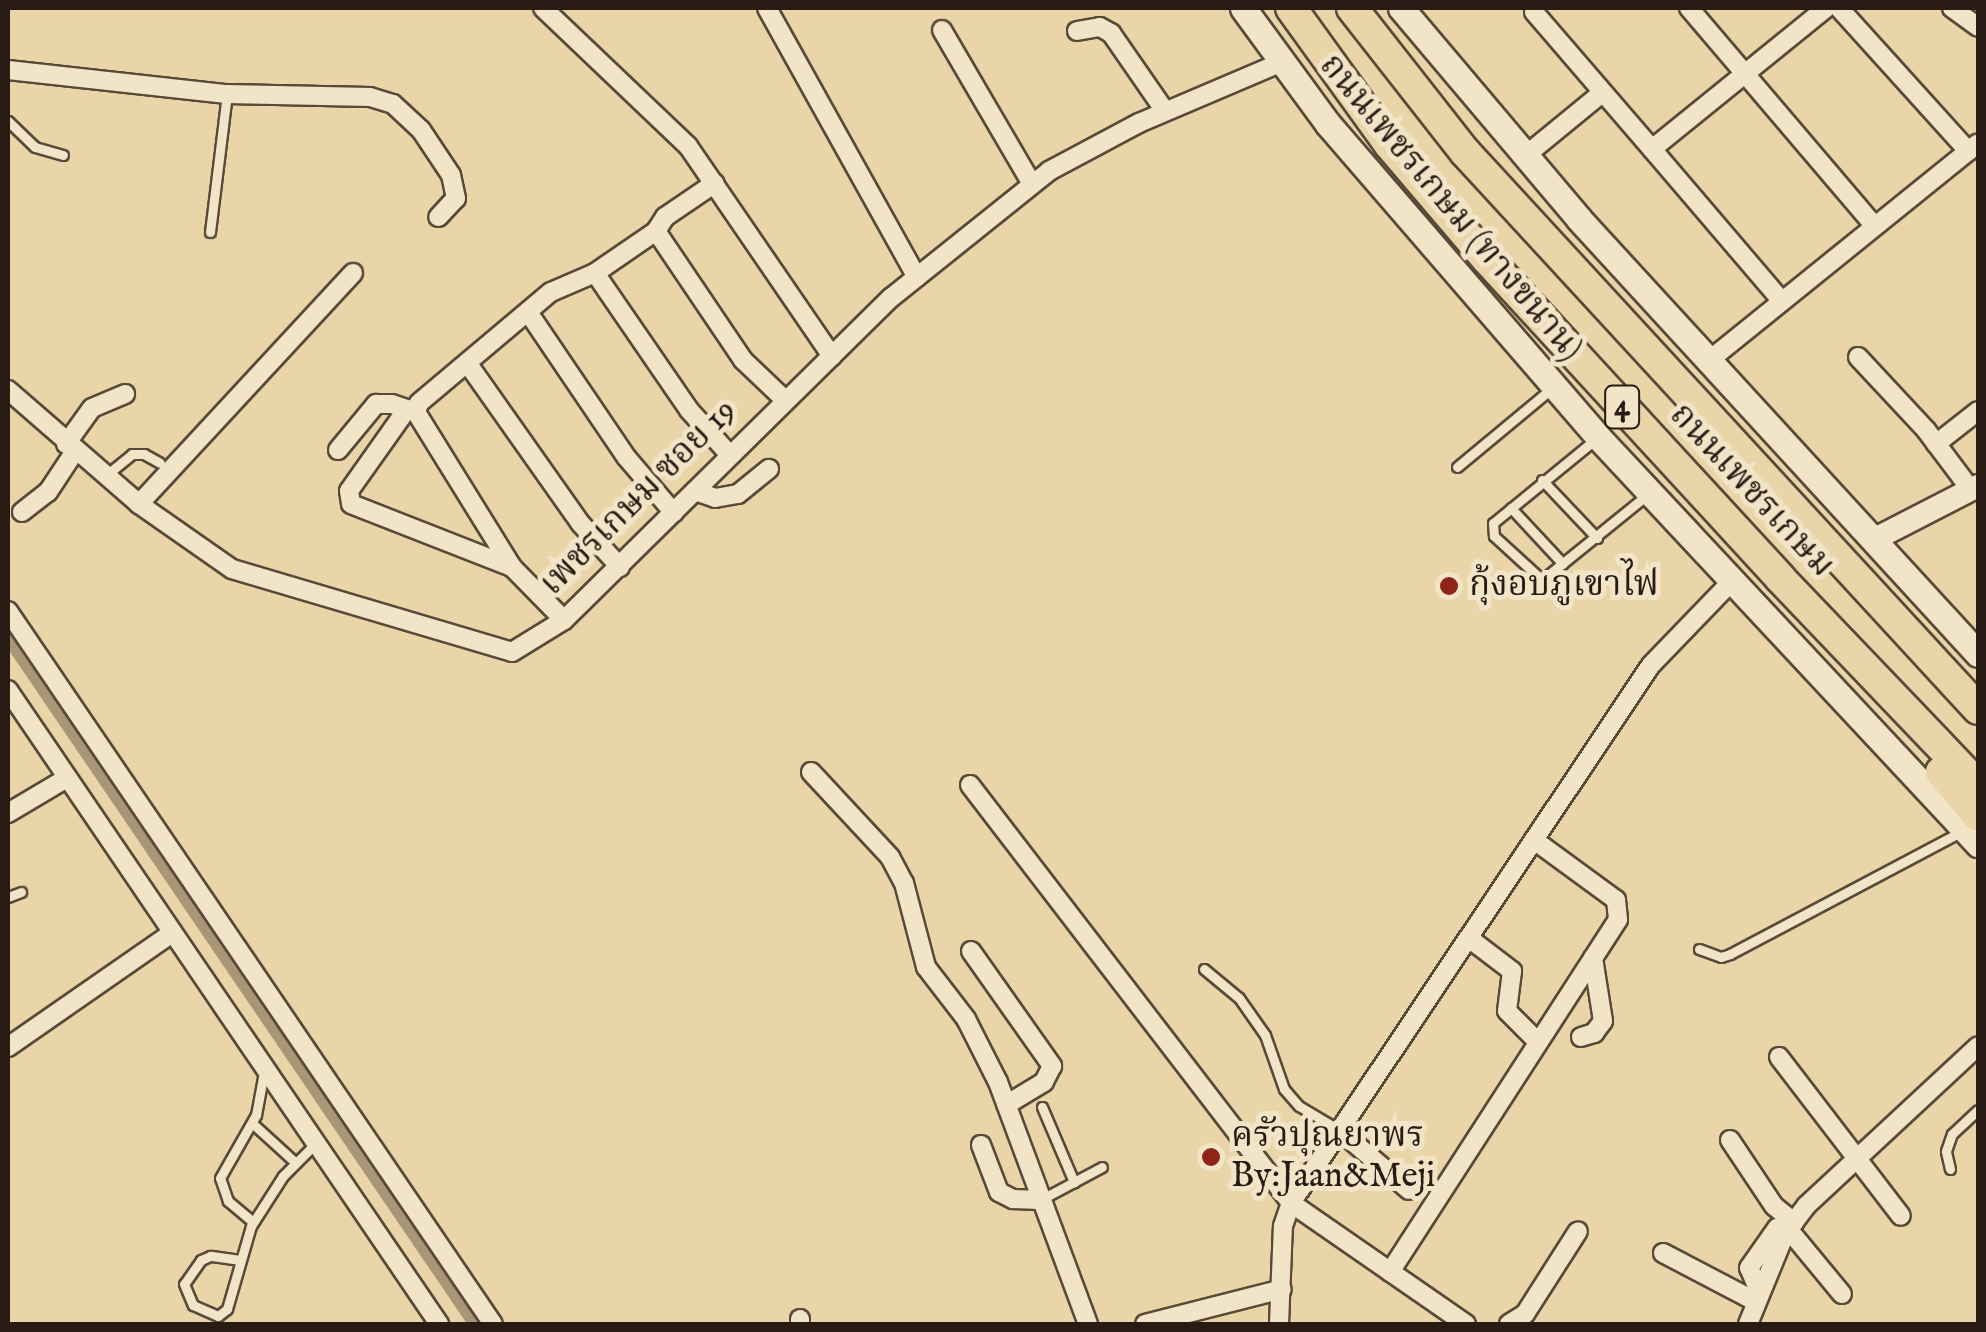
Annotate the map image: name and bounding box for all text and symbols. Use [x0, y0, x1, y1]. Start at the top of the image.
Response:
street label: ถนนเพชรเกษม (ทางขนาน) [1309, 46, 1591, 370]
road number: 4 [1602, 380, 1642, 434]
street label: เพชรเกษม ซอย 19 [532, 391, 746, 605]
street label: ถนนเพชรเกษม [1660, 395, 1842, 587]
place label: กุ้งอบภูเขาไฟ [1469, 565, 1659, 607]
marker: กุ้งอบภูเขาไฟ [1438, 575, 1460, 597]
place label: ครัวปุณยาพร By:Jaan&Meji [1231, 1116, 1435, 1198]
marker: ครัวปุณยาพร By:Jaan&Meji [1200, 1146, 1222, 1168]

